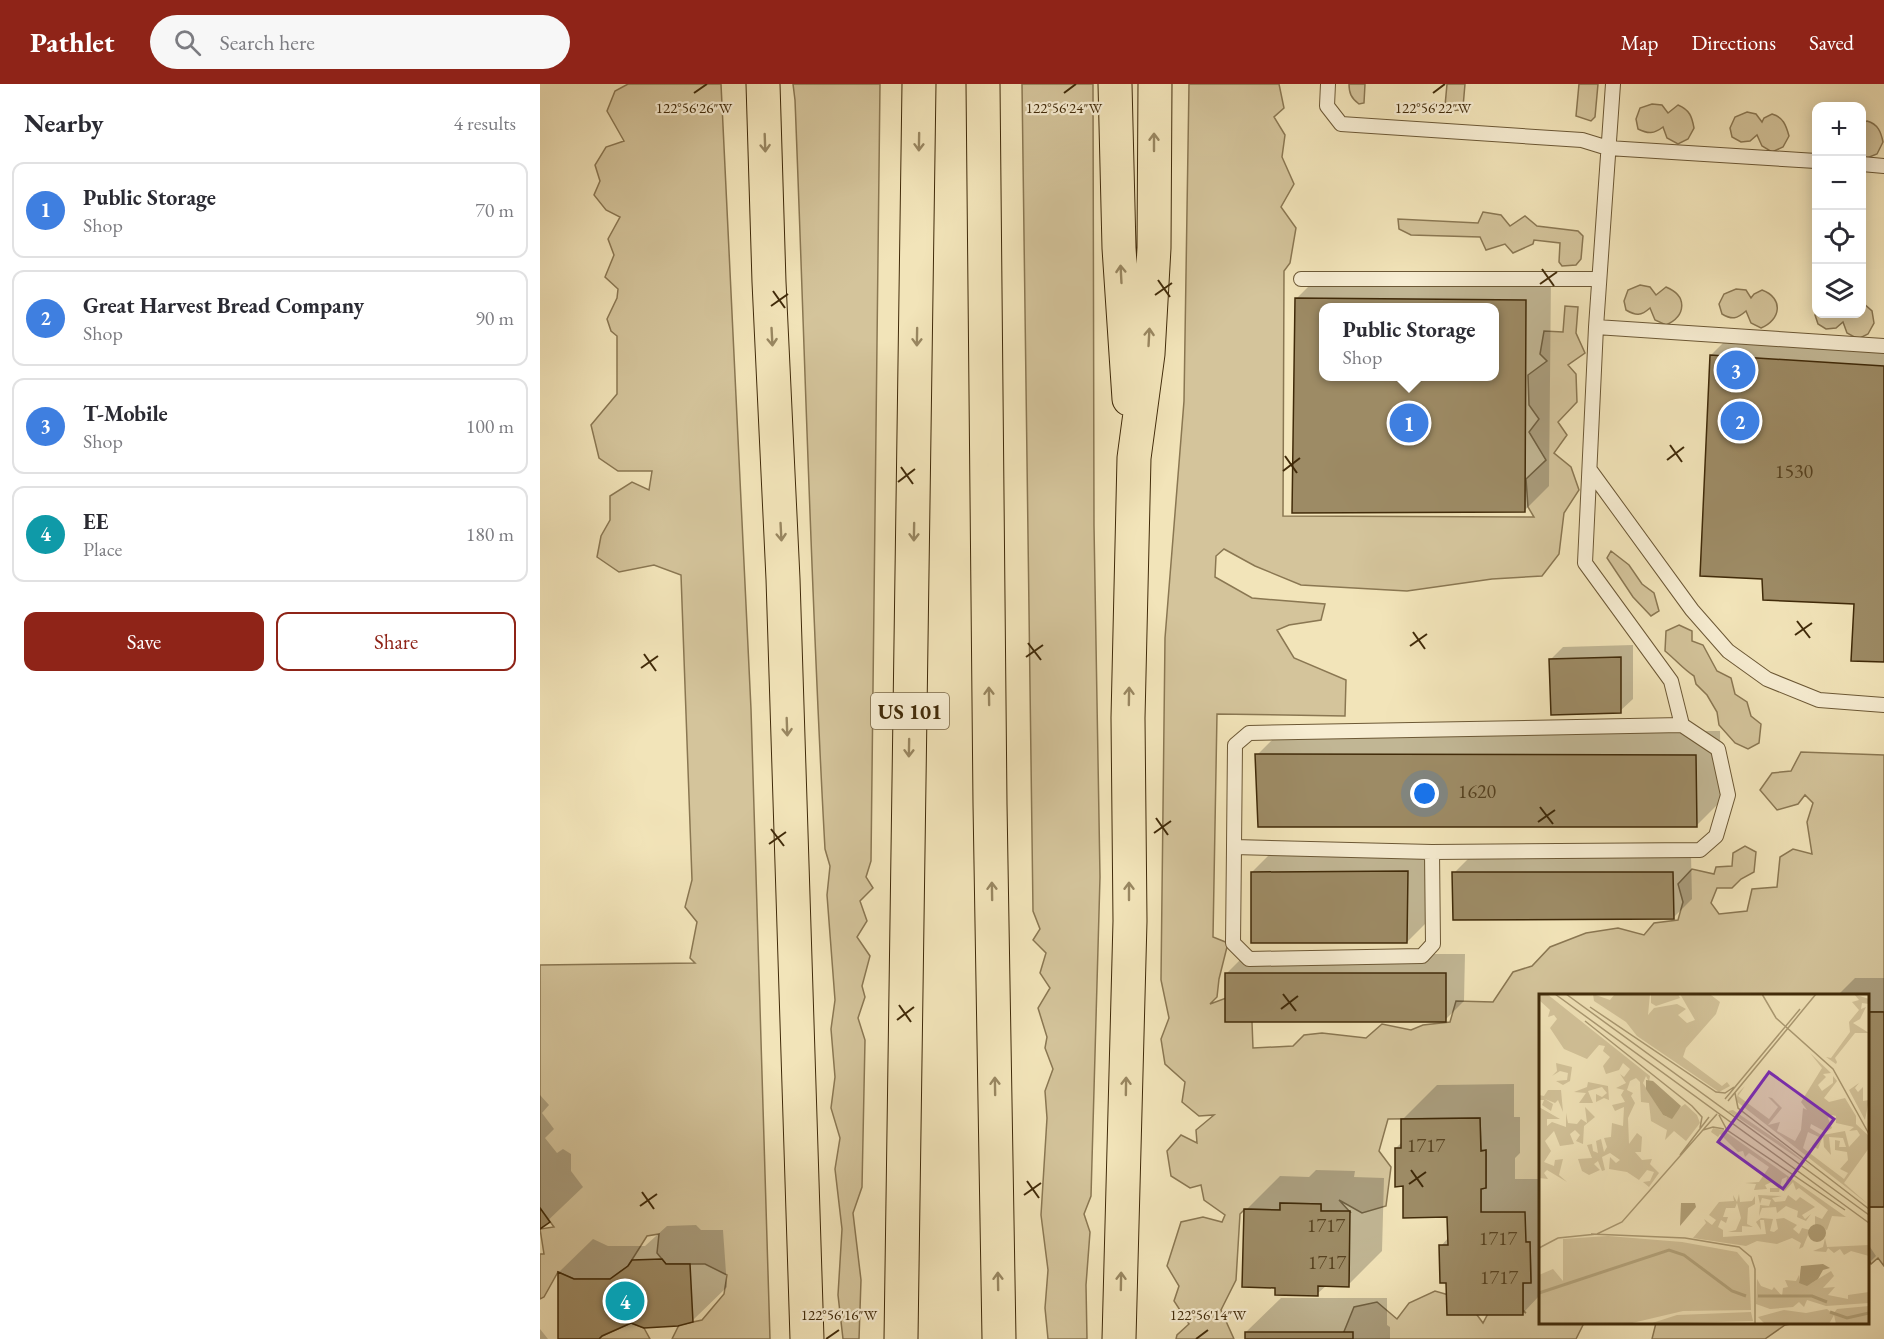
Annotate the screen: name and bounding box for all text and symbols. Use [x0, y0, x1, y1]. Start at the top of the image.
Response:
search box [150, 15, 570, 69]
text: Pathlet [30, 24, 114, 60]
icon: search [171, 26, 204, 59]
text: Search here [219, 28, 315, 57]
text: Map [1621, 29, 1658, 56]
text: Directions [1691, 29, 1776, 56]
text: Saved [1809, 29, 1854, 56]
text: 122°56'26"W [656, 98, 732, 117]
text: 122°56'24"W [1026, 98, 1102, 117]
text: 122°56'22"W [1395, 98, 1471, 117]
map controls [1812, 102, 1866, 318]
button: + [1812, 102, 1866, 156]
text: Nearby [24, 106, 104, 140]
text: 4 results [453, 110, 516, 136]
one-way arrow [759, 132, 771, 152]
one-way arrow [913, 132, 924, 152]
one-way arrow [1148, 133, 1160, 153]
button: − [1812, 156, 1866, 210]
text: Public Storage [83, 183, 216, 212]
text: 1 [40, 197, 51, 223]
text: 70 m [475, 197, 514, 223]
button: locate [1812, 210, 1866, 264]
text: Shop [83, 212, 123, 238]
one-way arrow [1115, 264, 1126, 284]
button: layers [1812, 264, 1866, 318]
text: Great Harvest Bread Company [83, 291, 364, 320]
popup [1319, 303, 1499, 381]
text: 2 [40, 305, 51, 331]
text: 90 m [475, 305, 514, 331]
text: Public Storage [1342, 315, 1476, 344]
text: Shop [83, 320, 123, 346]
one-way arrow [766, 327, 777, 347]
one-way arrow [911, 327, 922, 347]
one-way arrow [1144, 328, 1155, 348]
text: Shop [1342, 344, 1382, 370]
pin: 3 [1716, 348, 1756, 392]
pin: 2 [1720, 398, 1760, 444]
text: T-Mobile [83, 399, 168, 428]
pin: 1 [1390, 400, 1428, 446]
text: 3 [40, 413, 51, 439]
text: 100 m [466, 413, 514, 439]
text: Shop [83, 428, 123, 454]
house number: 1530 [1775, 458, 1814, 484]
text: EE [83, 507, 108, 536]
text: 4 [40, 521, 51, 547]
text: 180 m [466, 521, 514, 547]
one-way arrow [775, 522, 786, 542]
one-way arrow [908, 522, 919, 542]
text: Place [83, 536, 122, 562]
button: Save [24, 612, 264, 671]
button: Share [276, 612, 516, 671]
one-way arrow [983, 686, 995, 706]
one-way arrow [1123, 686, 1134, 706]
road number: US 101 [871, 693, 949, 729]
one-way arrow [782, 717, 793, 737]
one-way arrow [904, 738, 915, 758]
house number: 1620 [1458, 778, 1497, 804]
your location [1410, 779, 1439, 808]
one-way arrow [986, 881, 997, 901]
one-way arrow [1123, 881, 1135, 901]
inset map [1539, 994, 1869, 1324]
one-way arrow [989, 1076, 1001, 1096]
one-way arrow [1120, 1076, 1131, 1096]
house number: 1717 [1407, 1132, 1446, 1158]
house number: 1717 [1307, 1212, 1346, 1238]
house number: 1717 [1479, 1225, 1518, 1251]
house number: 1717 [1308, 1249, 1347, 1275]
house number: 1717 [1480, 1264, 1519, 1290]
one-way arrow [992, 1271, 1004, 1291]
one-way arrow [1115, 1271, 1127, 1291]
pin: 4 [606, 1278, 644, 1324]
text: 122°56'16"W [801, 1305, 877, 1324]
text: 122°56'14"W [1170, 1305, 1246, 1324]

